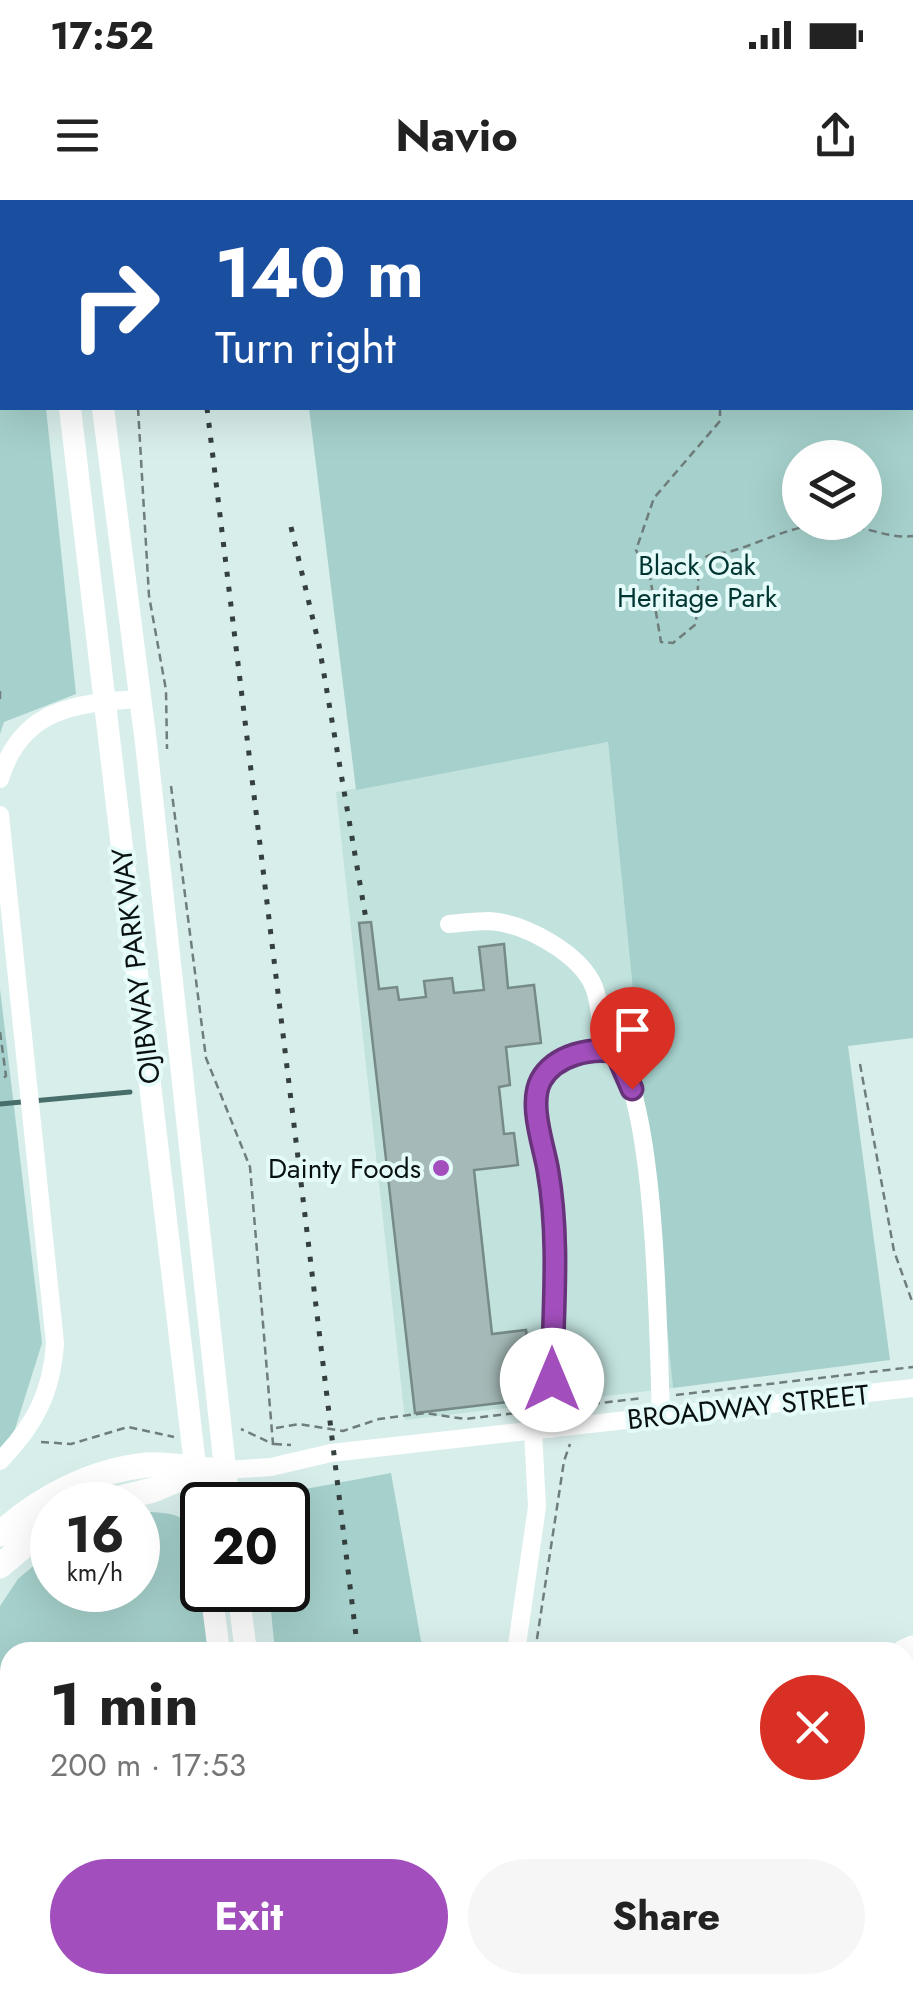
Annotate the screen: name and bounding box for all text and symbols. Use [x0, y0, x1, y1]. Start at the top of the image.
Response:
text: 17:52 [50, 8, 154, 63]
text: Navio [395, 103, 518, 168]
icon: menu [50, 108, 105, 163]
icon: share [808, 108, 863, 163]
text: 140 m [215, 222, 424, 323]
icon: right [50, 240, 180, 370]
text: Turn right [215, 315, 396, 380]
map controls [782, 440, 882, 540]
button: layers [782, 440, 882, 540]
park label: Black Oak Heritage Park [617, 545, 778, 618]
street label: OJIBWAY PARKWAY [101, 845, 171, 1087]
pin [590, 987, 675, 1090]
icon: arrive [605, 1002, 660, 1057]
place label: Dainty Foods [268, 1148, 421, 1189]
marker: Dainty Foods [430, 1157, 452, 1179]
position arrow [500, 1328, 604, 1432]
street label: BROADWAY STREET [625, 1374, 871, 1440]
speed limit sign: 20 [180, 1482, 310, 1612]
text: 16 [66, 1498, 124, 1571]
text: km/h [67, 1554, 123, 1590]
text: 1 min [50, 1661, 199, 1748]
button: close [760, 1675, 865, 1780]
text: 200 m · 17:53 [50, 1742, 246, 1788]
button: Exit [50, 1859, 448, 1974]
button: Share [468, 1859, 865, 1974]

